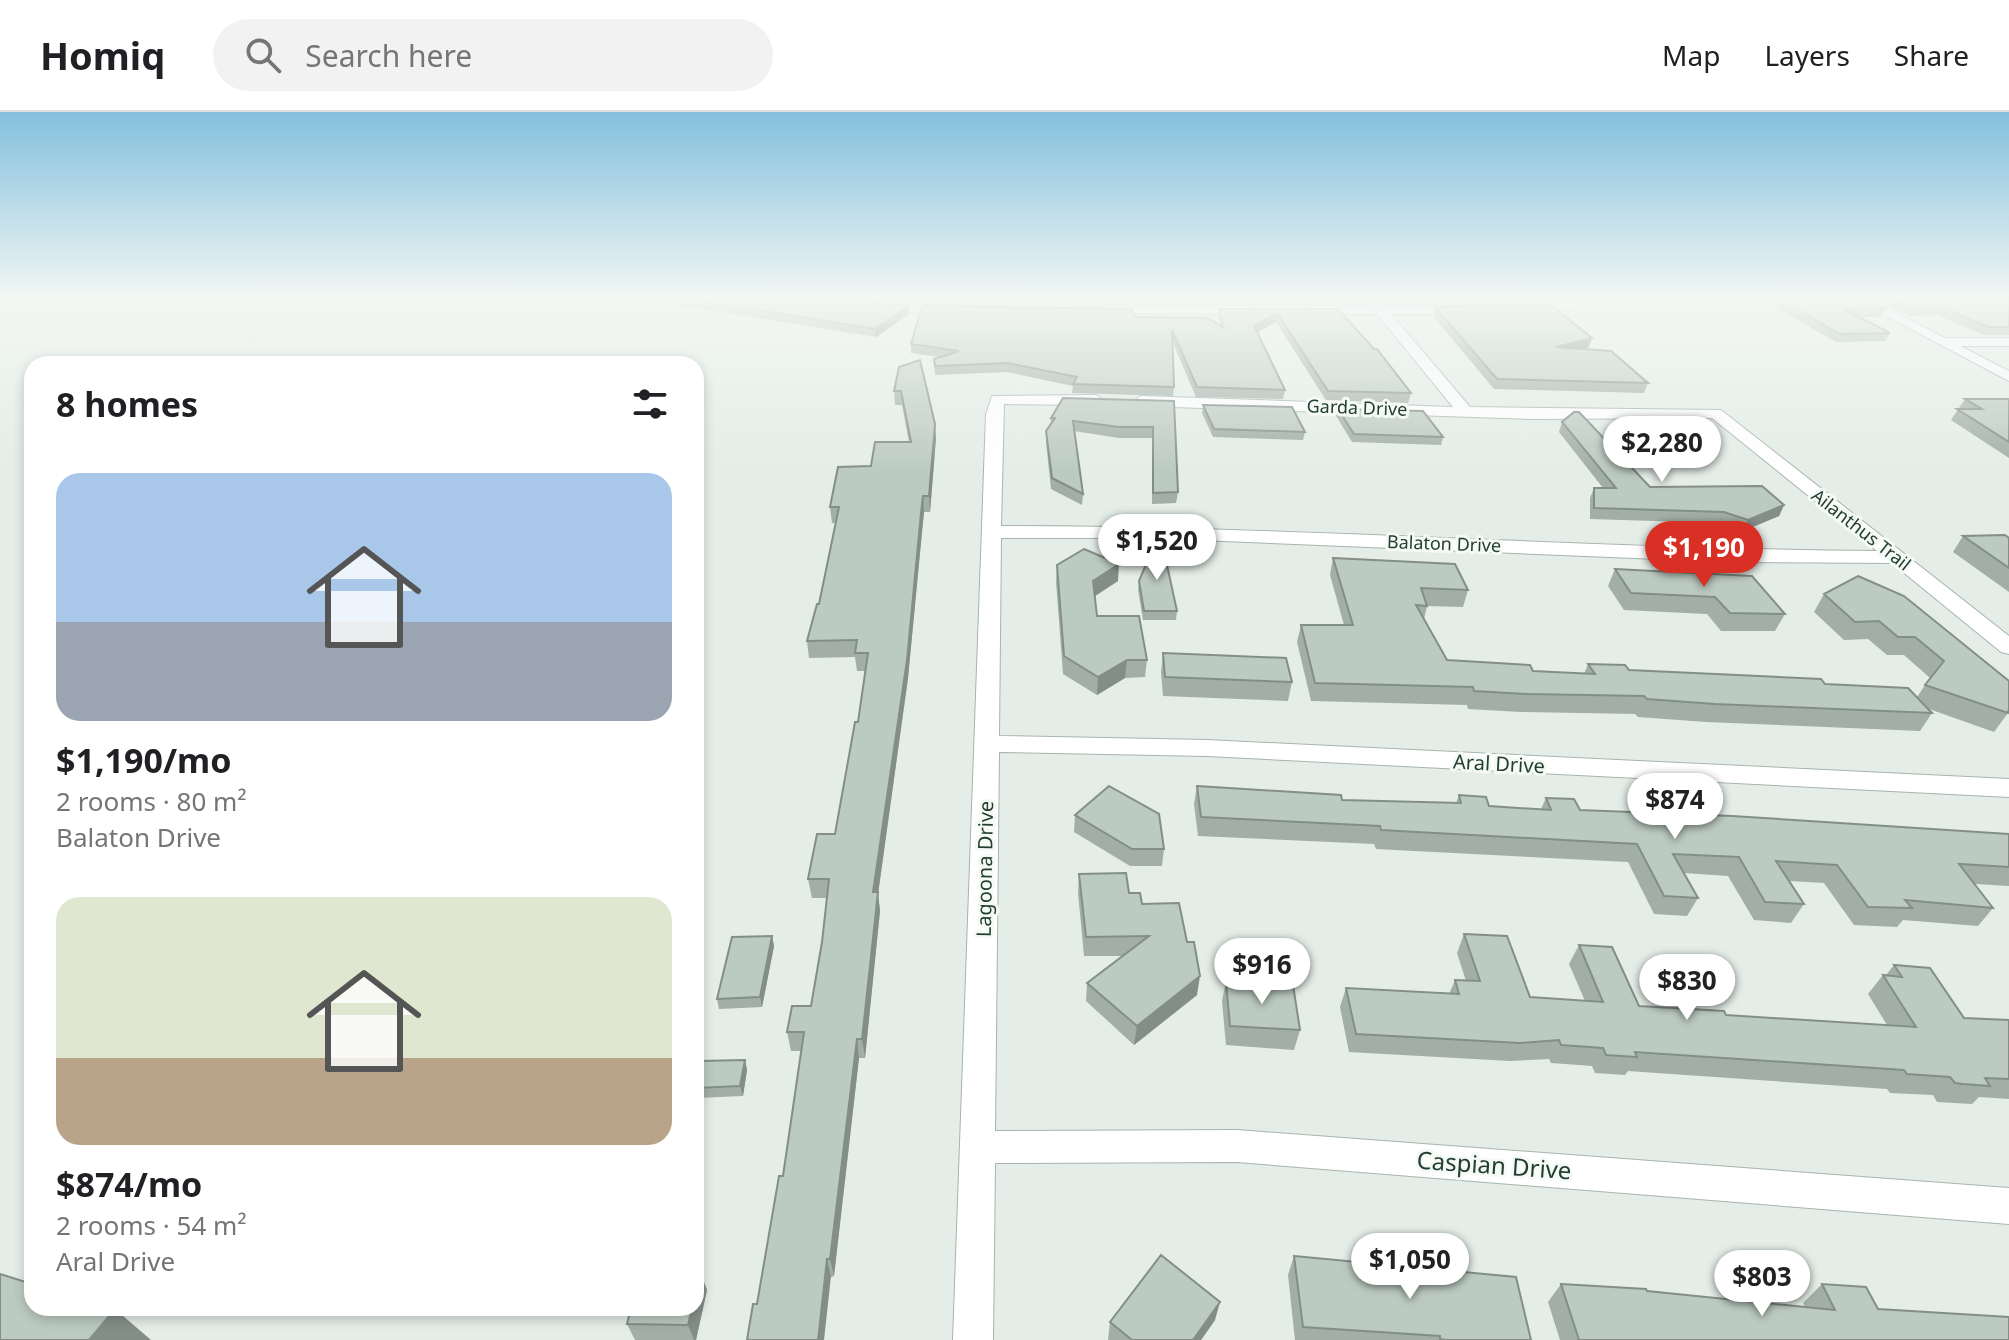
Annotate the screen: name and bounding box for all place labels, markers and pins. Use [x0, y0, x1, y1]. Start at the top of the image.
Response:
pin: $2,280 [1597, 416, 1727, 484]
pin: $1,520 [1092, 514, 1222, 582]
pin: $1,190 [1639, 521, 1769, 589]
pin: $874 [1628, 773, 1722, 841]
pin: $916 [1215, 938, 1309, 1006]
pin: $830 [1640, 954, 1734, 1022]
pin: $1,050 [1345, 1233, 1475, 1301]
pin: $803 [1715, 1250, 1809, 1318]

